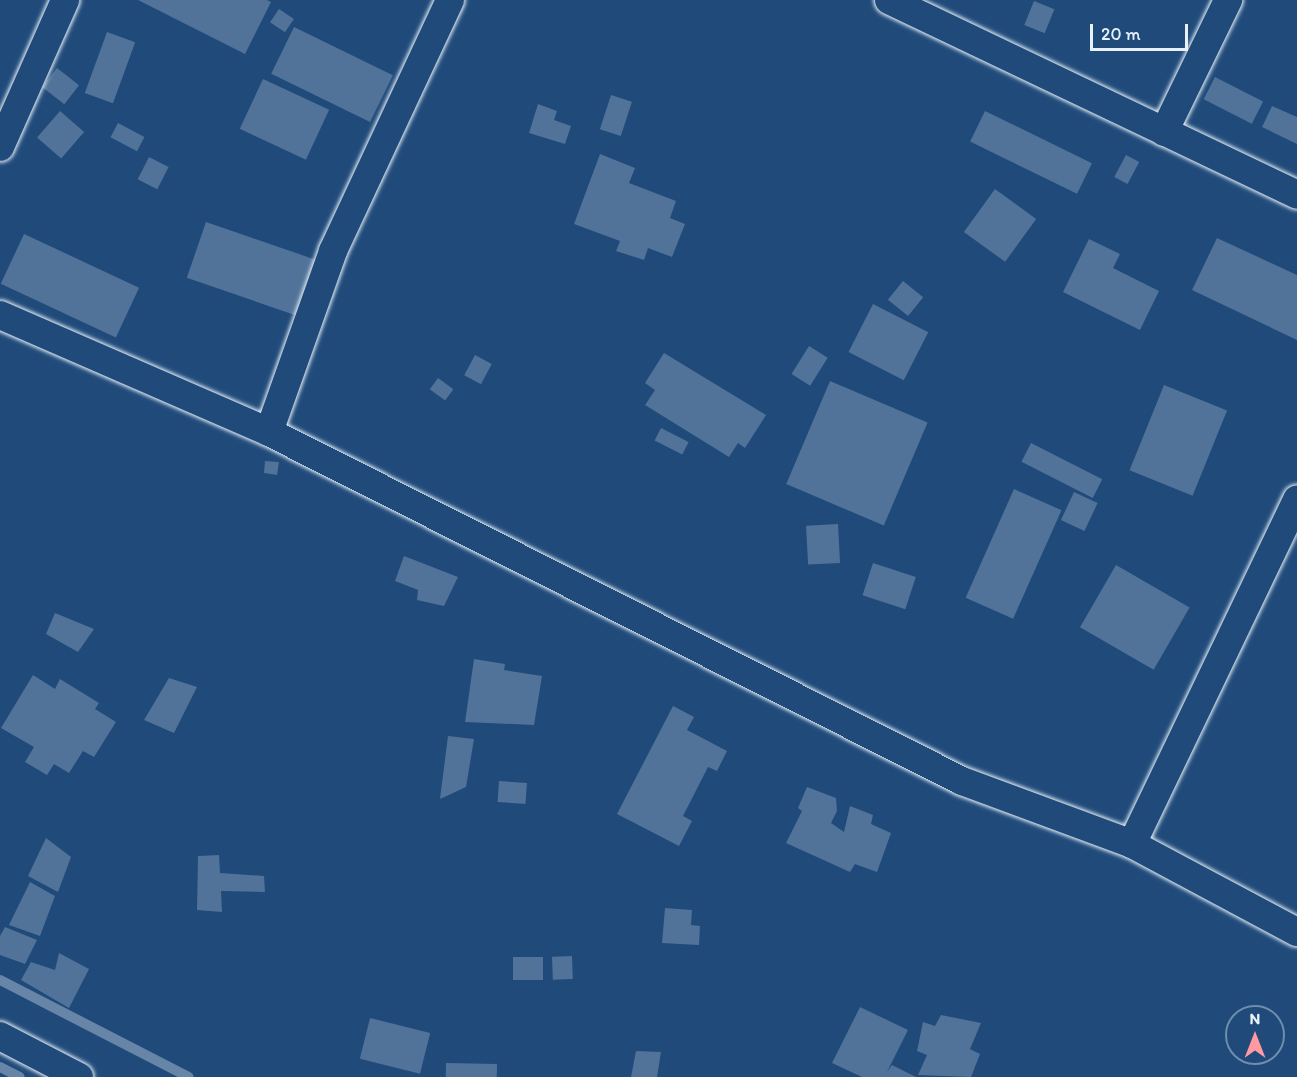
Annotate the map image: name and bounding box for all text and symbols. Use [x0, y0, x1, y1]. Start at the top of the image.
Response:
scale bar [1093, 12, 1190, 50]
text: 20 m [1101, 23, 1141, 45]
north arrow [1225, 1005, 1285, 1065]
text: N [1250, 1009, 1260, 1028]

